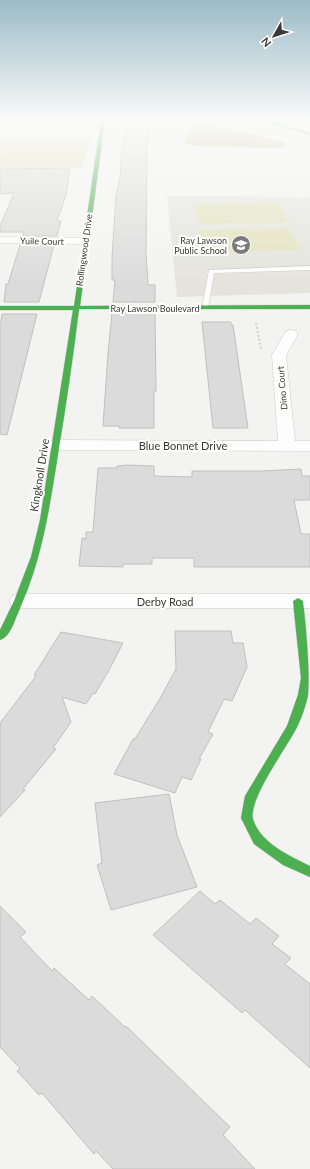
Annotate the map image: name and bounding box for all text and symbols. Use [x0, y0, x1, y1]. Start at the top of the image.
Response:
north arrow [254, 16, 294, 56]
text: N [258, 35, 274, 50]
street label: Rollingwood Drive [74, 213, 95, 287]
school or university icon: Ray Lawson Public School [230, 234, 252, 256]
street label: Yuile Court [20, 235, 65, 247]
place label: Ray Lawson Public School [174, 235, 227, 256]
street label: Ray Lawson Boulevard [111, 303, 199, 314]
street label: Dino Court [275, 365, 289, 410]
street label: Kingknoll Drive [27, 437, 51, 513]
street label: Blue Bonnet Drive [139, 439, 228, 452]
street label: Derby Road [137, 595, 193, 608]

